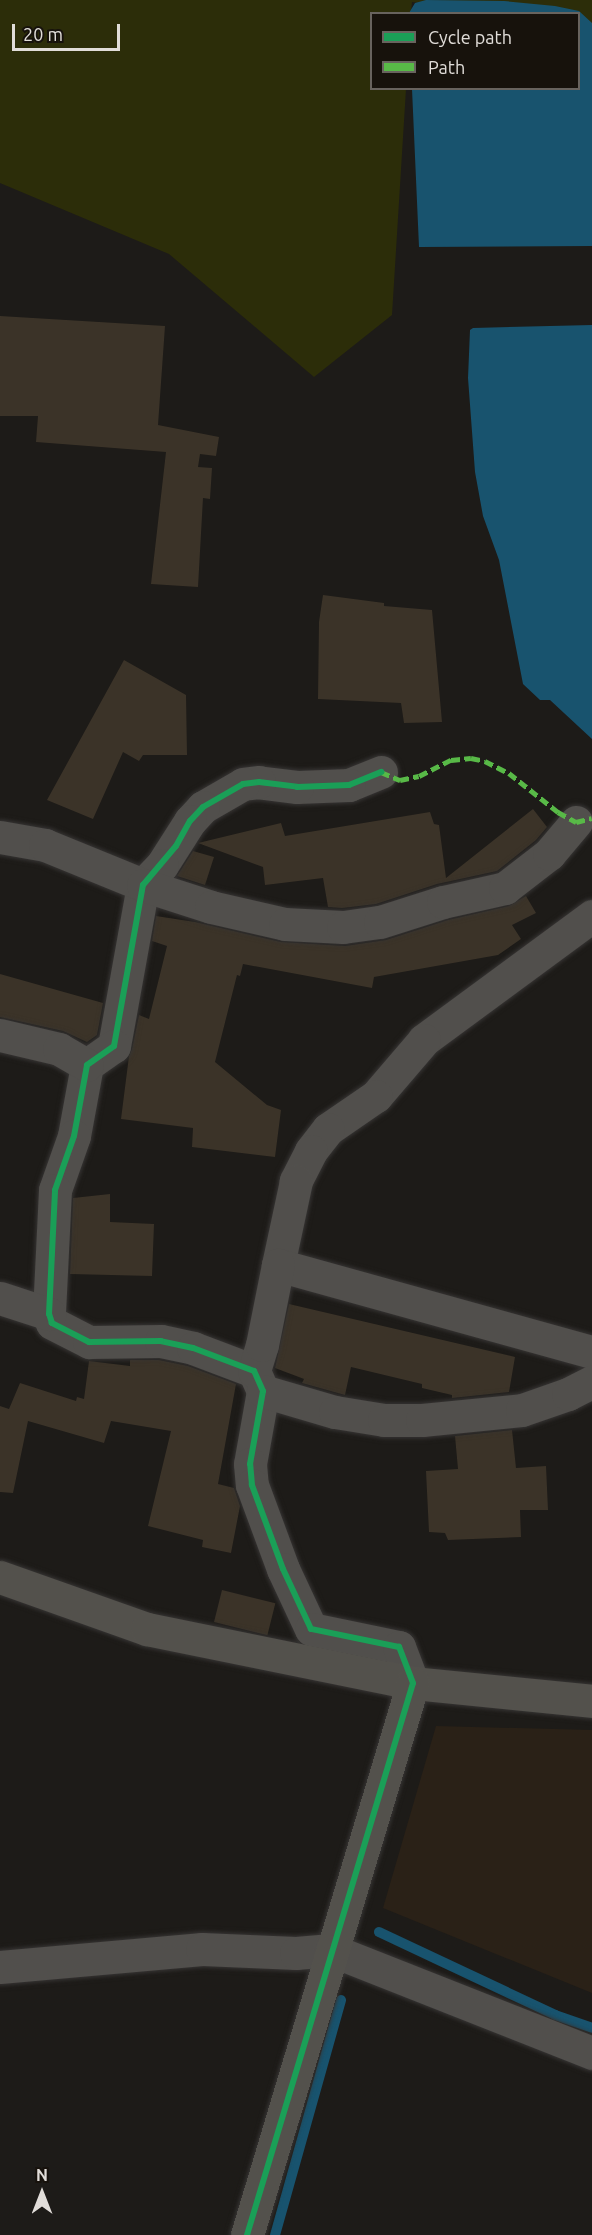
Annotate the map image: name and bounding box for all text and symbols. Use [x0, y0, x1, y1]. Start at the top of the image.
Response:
scale bar [15, 12, 123, 50]
legend [370, 12, 580, 90]
text: 20 m [23, 24, 63, 44]
text: Cycle path [428, 27, 512, 47]
text: Path [428, 57, 465, 77]
north arrow [12, 2163, 72, 2223]
text: N [36, 2166, 48, 2184]

